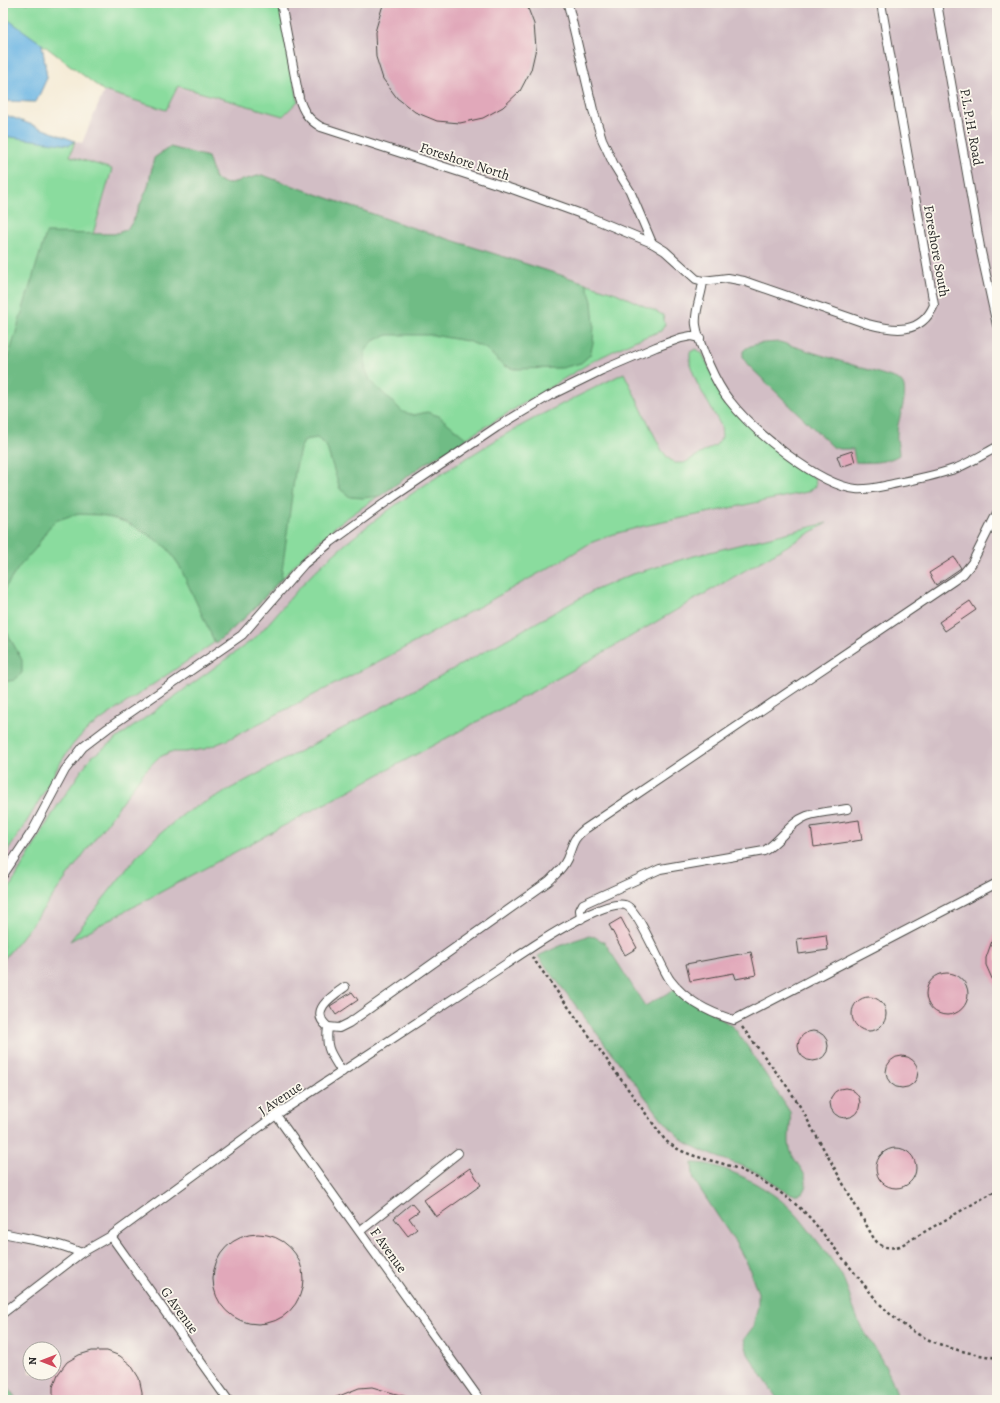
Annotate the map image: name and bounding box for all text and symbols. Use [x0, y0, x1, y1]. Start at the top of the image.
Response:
street label: P.L.P.H. Road [955, 87, 988, 167]
street label: Foreshore North [417, 138, 513, 185]
street label: Foreshore South [919, 204, 954, 299]
street label: J Avenue [255, 1077, 306, 1120]
street label: F Avenue [366, 1224, 411, 1277]
street label: G Avenue [156, 1283, 203, 1338]
north arrow [22, 1341, 62, 1381]
text: N [25, 1357, 40, 1365]

